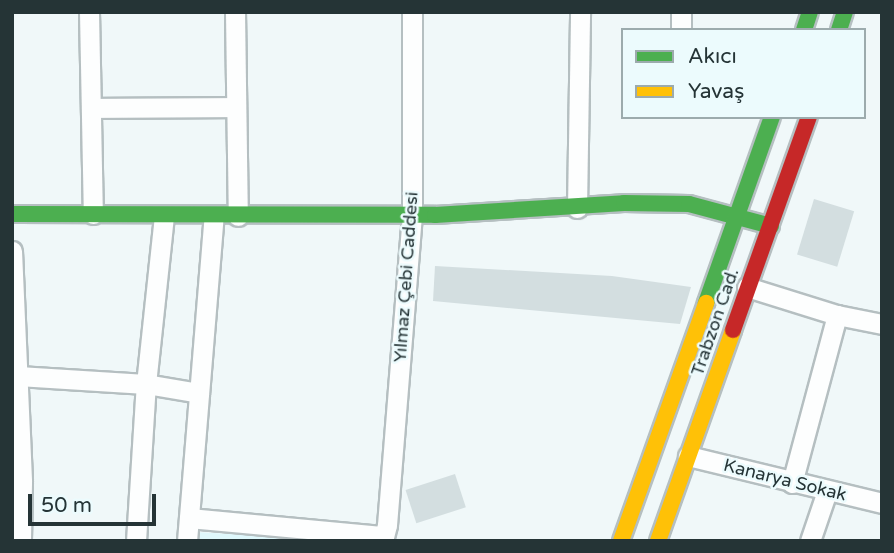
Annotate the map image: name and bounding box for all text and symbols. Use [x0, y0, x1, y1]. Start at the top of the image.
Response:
legend [621, 28, 866, 119]
text: Akıcı [688, 44, 737, 69]
text: Yavaş [688, 79, 744, 104]
street label: Yılmaz Çebi Caddesi [389, 191, 423, 363]
street label: Trabzon Cad. [686, 265, 744, 379]
street label: Kanarya Sokak [721, 454, 849, 506]
scale bar [32, 480, 159, 524]
text: 50 m [41, 493, 92, 518]

